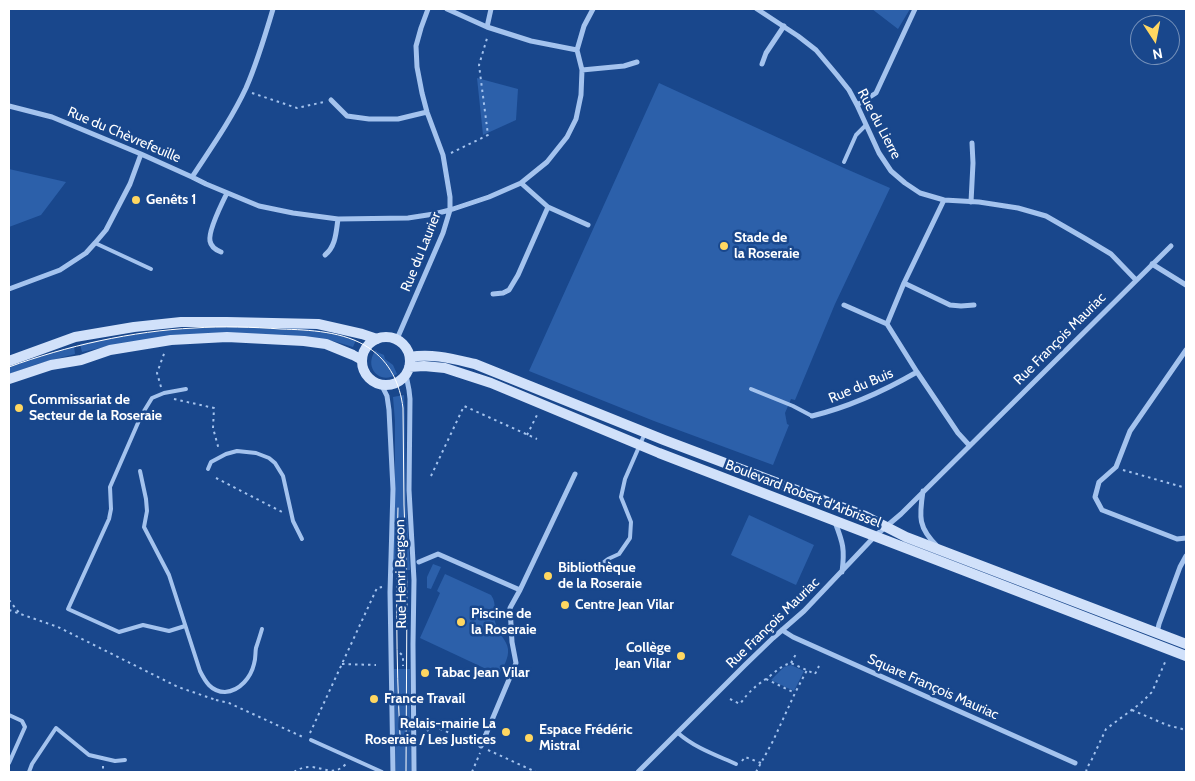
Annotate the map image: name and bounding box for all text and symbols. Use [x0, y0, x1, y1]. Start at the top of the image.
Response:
north arrow [1130, 15, 1180, 65]
text: N [1151, 44, 1164, 64]
street label: Rue du Lierre [853, 86, 905, 162]
street label: Rue du Chèvrefeuille [65, 104, 183, 166]
place label: Genêts 1 [146, 192, 196, 208]
marker: Genêts 1 [130, 194, 142, 206]
street label: Rue du Laurier [397, 210, 445, 294]
place label: Stade de la Roseraie [734, 230, 799, 262]
marker: Stade de la Roseraie [718, 240, 730, 252]
street label: Rue François Mauriac [1011, 290, 1109, 388]
street label: Rue du Buis [826, 365, 896, 407]
place label: Commissariat de Secteur de la Roseraie [29, 392, 162, 424]
marker: Commissariat de Secteur de la Roseraie [13, 402, 25, 414]
street label: Boulevard Robert d'Arbrissel [723, 457, 883, 531]
street label: Rue Henri Bergson [392, 519, 410, 629]
place label: Bibliothèque de la Roseraie [558, 560, 642, 592]
marker: Bibliothèque de la Roseraie [542, 570, 554, 582]
street label: Rue François Mauriac [723, 574, 823, 672]
place label: Centre Jean Vilar [575, 597, 674, 613]
marker: Centre Jean Vilar [559, 599, 571, 611]
place label: Piscine de la Roseraie [471, 606, 536, 638]
marker: Piscine de la Roseraie [455, 616, 467, 628]
place label: Collège Jean Vilar [615, 640, 671, 672]
marker: Collège Jean Vilar [675, 650, 687, 662]
street label: Square François Mauriac [865, 650, 1001, 724]
place label: Tabac Jean Vilar [435, 665, 530, 681]
marker: Tabac Jean Vilar [419, 667, 431, 679]
place label: France Travail [384, 691, 465, 707]
marker: France Travail [368, 693, 380, 705]
place label: Relais-mairie La Roseraie / Les Justices [365, 716, 496, 749]
place label: Espace Frédéric Mistral [539, 722, 633, 754]
marker: Relais-mairie La Roseraie / Les Justices [500, 726, 512, 738]
marker: Espace Frédéric Mistral [523, 732, 535, 744]

